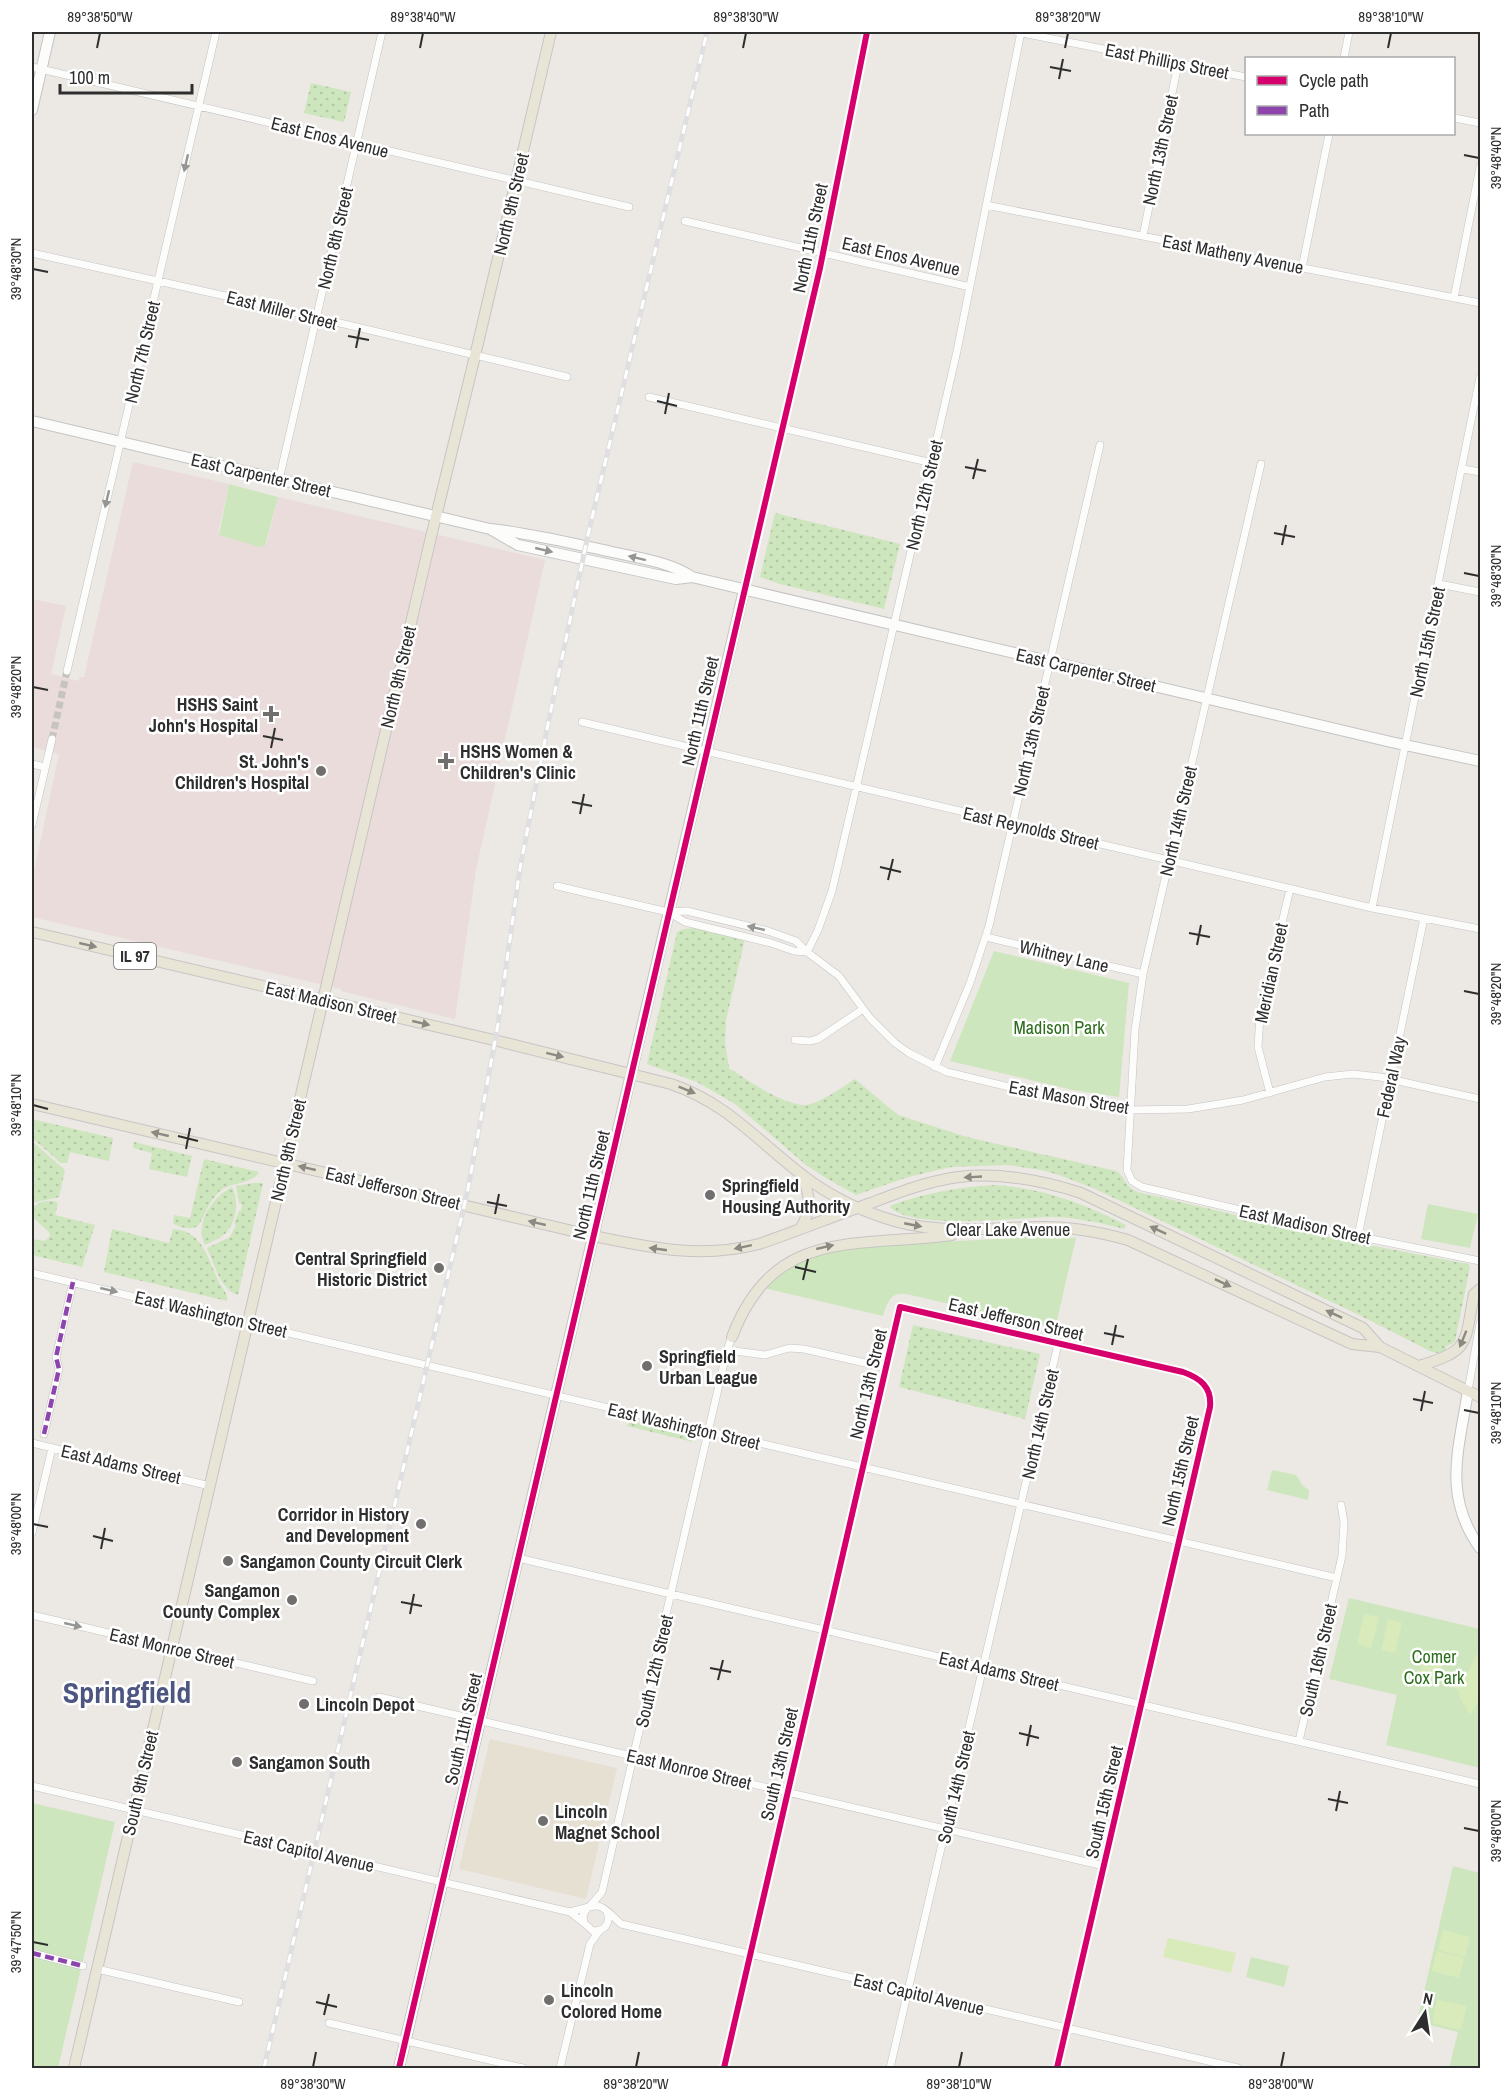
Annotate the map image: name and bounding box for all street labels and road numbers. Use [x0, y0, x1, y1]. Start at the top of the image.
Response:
street label: East Phillips Street [1103, 37, 1231, 85]
street label: North 13th Street [1136, 92, 1184, 208]
street label: East Enos Avenue [269, 110, 391, 164]
street label: North 9th Street [487, 150, 535, 258]
street label: North 11th Street [786, 181, 834, 295]
street label: North 8th Street [311, 184, 359, 292]
street label: East Matheny Avenue [1160, 228, 1306, 280]
street label: East Enos Avenue [840, 230, 962, 282]
street label: East Miller Street [224, 284, 340, 336]
street label: North 7th Street [118, 298, 166, 406]
street label: North 12th Street [899, 437, 949, 553]
street label: East Carpenter Street [189, 447, 333, 503]
street label: North 15th Street [1403, 584, 1451, 700]
street label: North 9th Street [374, 623, 422, 731]
street label: East Carpenter Street [1014, 642, 1158, 698]
street label: North 11th Street [675, 654, 725, 768]
street label: North 13th Street [1006, 683, 1056, 799]
street label: North 14th Street [1153, 763, 1203, 879]
street label: East Reynolds Street [961, 800, 1101, 856]
street label: Meridian Street [1248, 921, 1294, 1025]
street label: Whitney Lane [1017, 934, 1111, 978]
road number: IL 97 [114, 943, 156, 969]
street label: East Madison Street [263, 975, 399, 1029]
street label: Federal Way [1370, 1033, 1412, 1120]
street label: East Mason Street [1007, 1074, 1131, 1120]
street label: North 9th Street [264, 1096, 312, 1204]
street label: North 11th Street [566, 1128, 616, 1242]
street label: East Jefferson Street [323, 1160, 463, 1216]
street label: East Madison Street [1237, 1198, 1373, 1250]
street label: Clear Lake Avenue [946, 1217, 1070, 1242]
street label: East Washington Street [132, 1284, 290, 1344]
street label: East Jefferson Street [946, 1291, 1086, 1347]
street label: North 13th Street [843, 1326, 893, 1442]
street label: North 14th Street [1015, 1366, 1065, 1482]
street label: East Washington Street [605, 1396, 763, 1456]
street label: North 15th Street [1155, 1413, 1205, 1529]
street label: East Adams Street [59, 1438, 183, 1490]
street label: South 16th Street [1293, 1601, 1343, 1719]
street label: South 12th Street [629, 1612, 679, 1730]
street label: East Monroe Street [107, 1622, 237, 1674]
street label: East Adams Street [937, 1645, 1061, 1697]
street label: South 11th Street [438, 1671, 488, 1787]
street label: South 13th Street [754, 1705, 804, 1823]
street label: South 9th Street [116, 1728, 164, 1838]
street label: South 14th Street [931, 1728, 981, 1846]
street label: East Monroe Street [624, 1743, 754, 1795]
street label: South 15th Street [1079, 1743, 1129, 1861]
street label: East Capitol Avenue [241, 1824, 377, 1878]
street label: East Capitol Avenue [851, 1967, 987, 2021]

